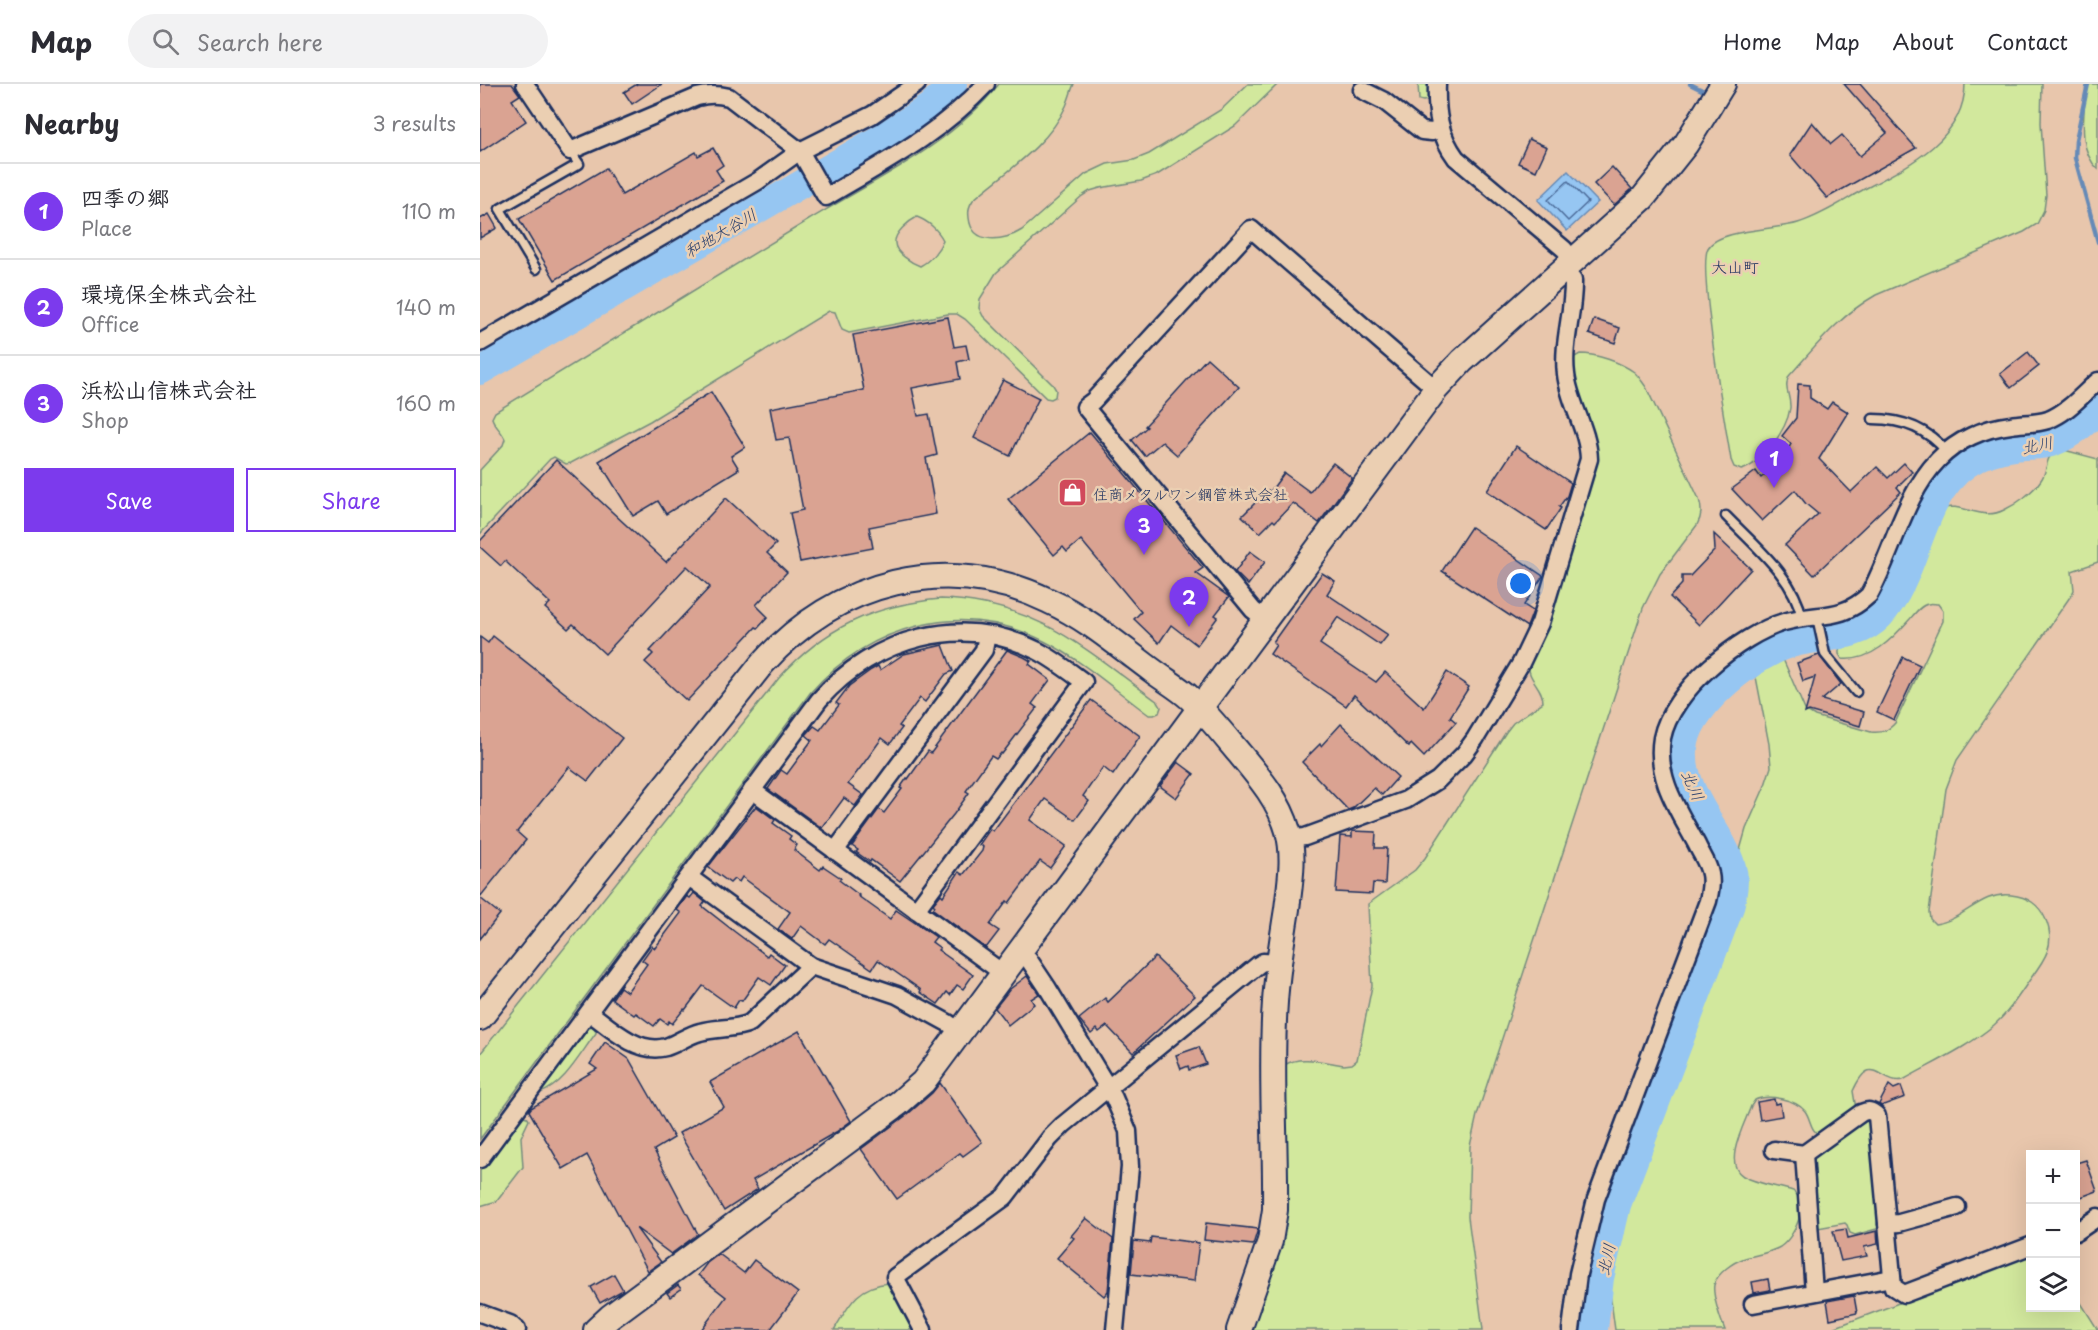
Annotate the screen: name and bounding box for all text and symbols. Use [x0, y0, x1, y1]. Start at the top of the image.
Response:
search box [128, 14, 548, 68]
text: Map [30, 20, 92, 63]
icon: search [149, 25, 182, 58]
text: Search here [197, 25, 323, 58]
text: Home [1723, 25, 1782, 57]
text: Map [1815, 25, 1860, 57]
text: About [1893, 25, 1954, 57]
text: Contact [1987, 25, 2068, 57]
text: Nearby [24, 104, 119, 143]
text: 3 results [373, 108, 456, 138]
text: 四季の郷 [81, 180, 169, 213]
text: 1 [39, 196, 48, 226]
text: 110 m [402, 196, 456, 226]
water label: 和地大谷川 [679, 202, 761, 262]
text: Place [81, 213, 132, 243]
district label: 大山町 [1711, 254, 1759, 278]
text: 環境保全株式会社 [81, 276, 257, 309]
text: 2 [36, 292, 51, 322]
text: 140 m [396, 292, 456, 322]
text: Office [81, 309, 139, 339]
text: 浜松山信株式会社 [81, 372, 257, 405]
text: 3 [37, 388, 50, 418]
text: 160 m [396, 388, 456, 418]
text: Shop [81, 405, 129, 435]
water label: 北川 [2019, 429, 2055, 459]
pin: 1 [1754, 438, 1794, 488]
button: Save [24, 468, 234, 532]
button: Share [246, 468, 456, 532]
shop icon: 住商メタルワン鋼管株式会社 [1056, 477, 1088, 509]
place label: 住商メタルワン鋼管株式会社 [1093, 482, 1288, 505]
pin: 3 [1124, 506, 1164, 555]
your location [1506, 569, 1535, 598]
pin: 2 [1170, 578, 1208, 627]
water label: 北川 [1677, 765, 1711, 805]
map controls [2026, 1150, 2080, 1312]
button: + [2026, 1150, 2080, 1204]
button: − [2026, 1204, 2080, 1258]
water label: 北川 [1590, 1241, 1620, 1277]
button: layers [2026, 1258, 2080, 1312]

